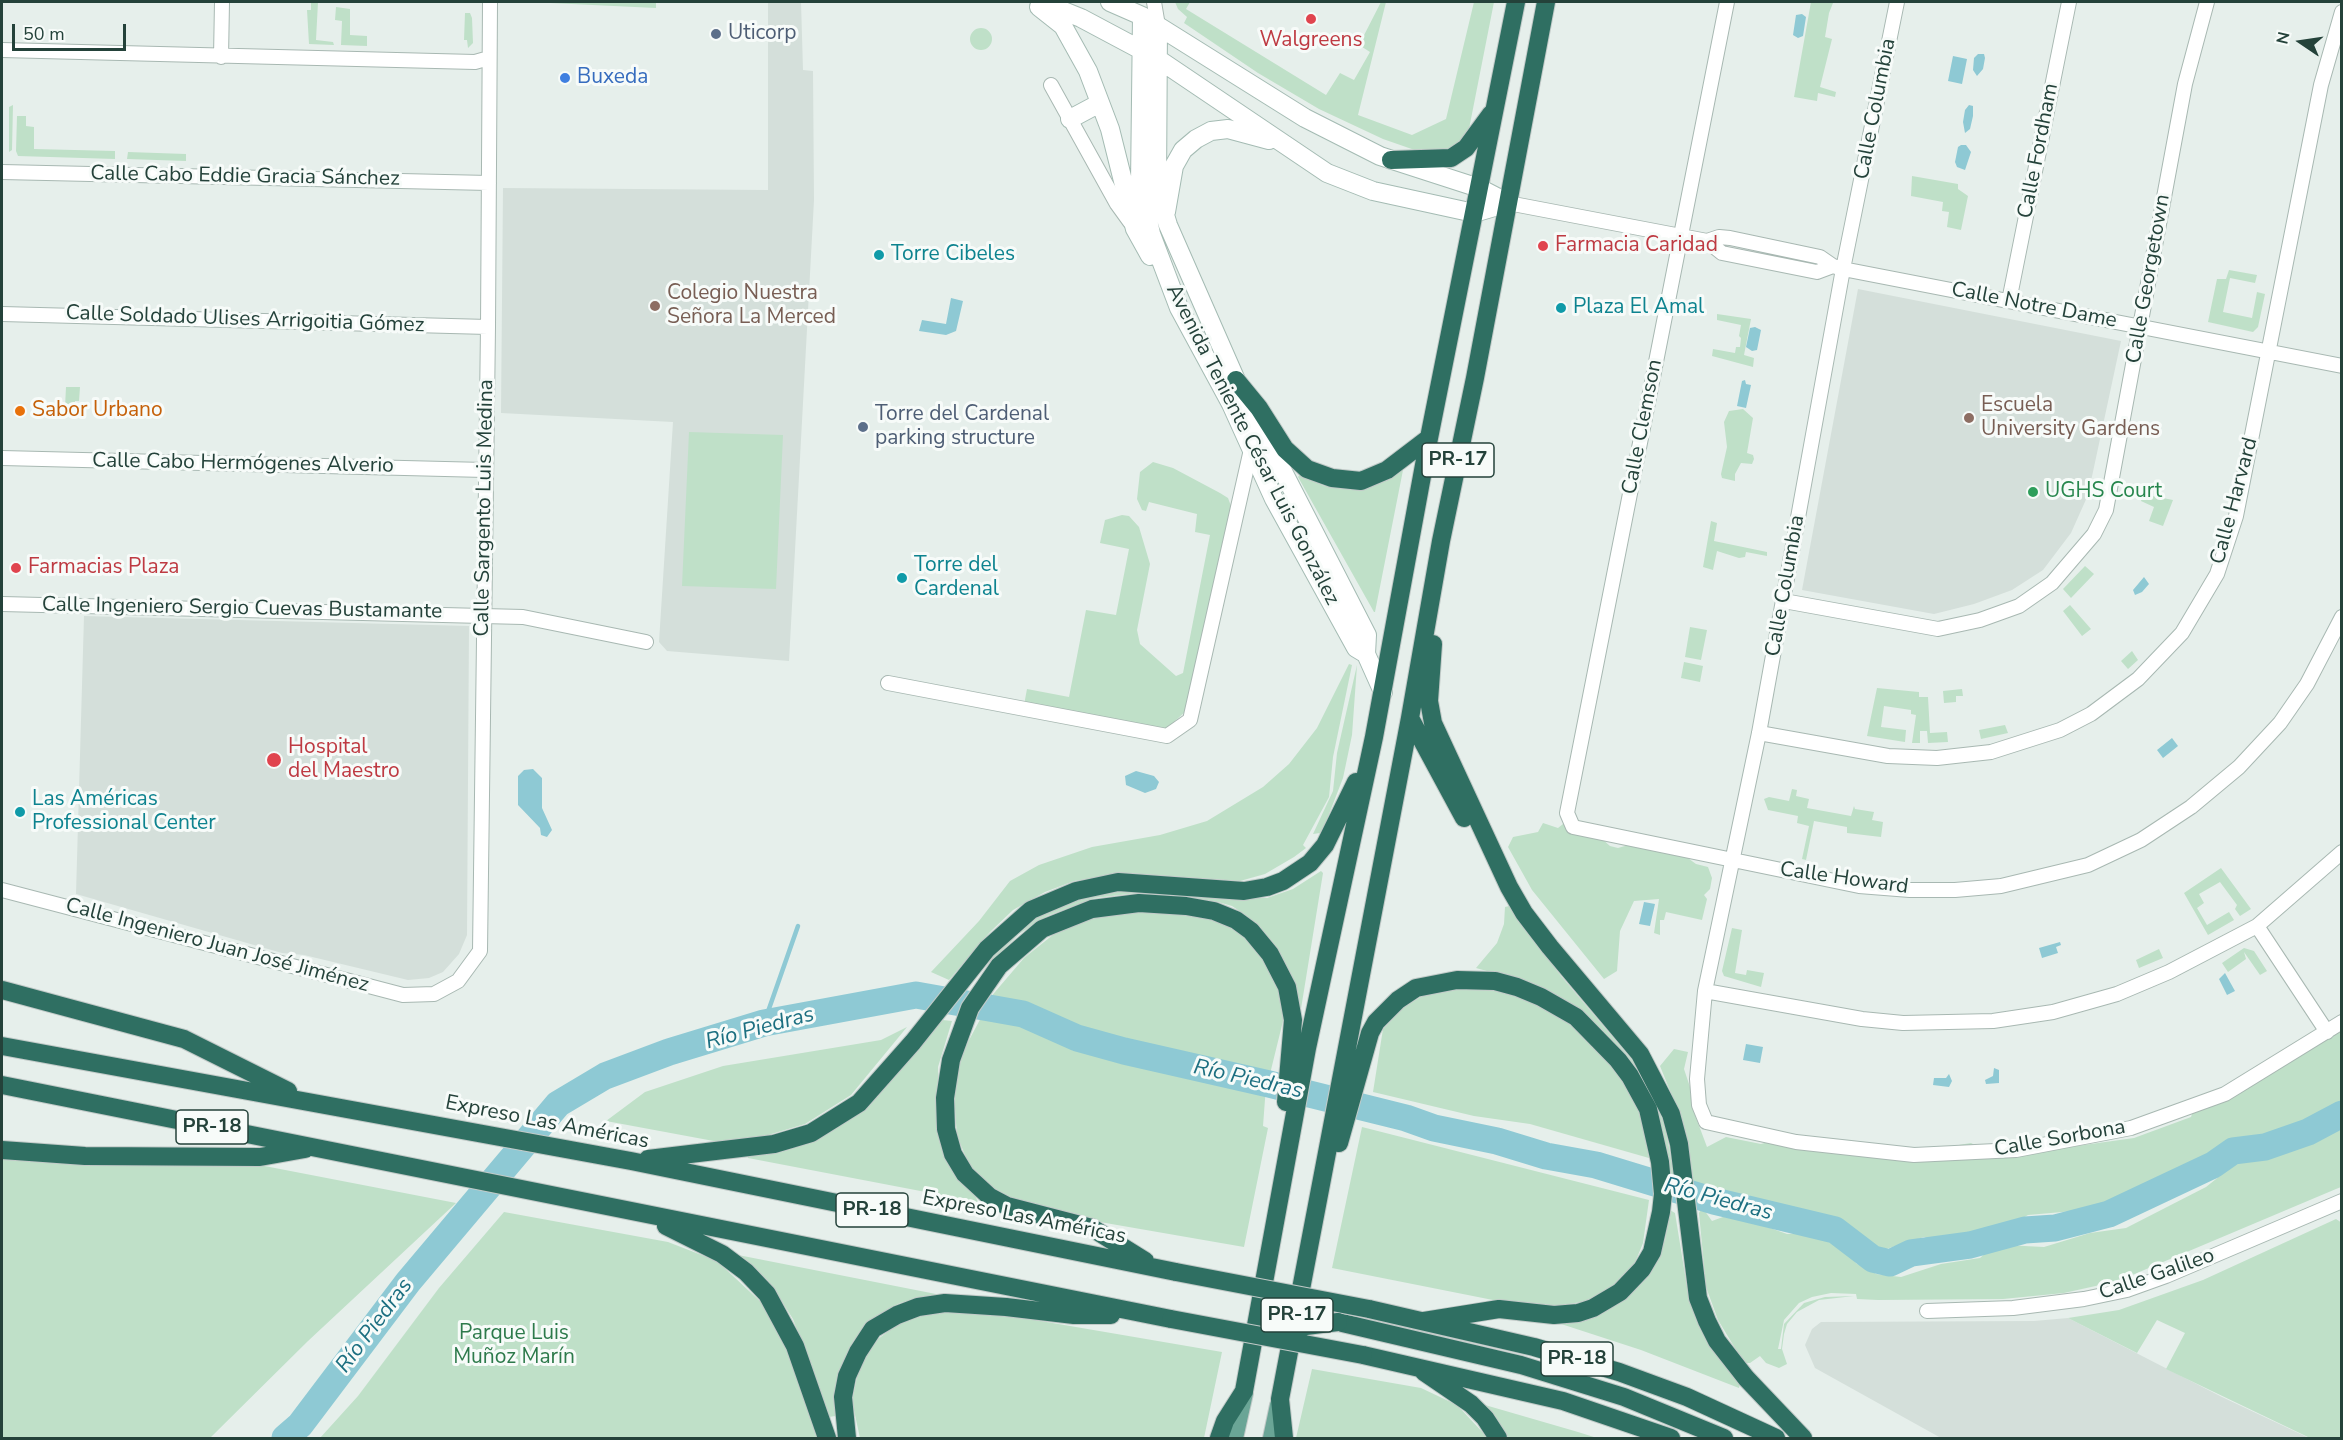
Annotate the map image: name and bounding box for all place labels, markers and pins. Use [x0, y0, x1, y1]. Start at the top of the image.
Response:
marker: Walgreens [1304, 12, 1318, 26]
place label: Uticorp [728, 21, 796, 47]
marker: Uticorp [709, 27, 723, 41]
place label: Walgreens [1259, 28, 1363, 54]
place label: Buxeda [577, 65, 648, 91]
marker: Buxeda [558, 71, 572, 85]
place label: Farmacia Caridad [1555, 233, 1718, 259]
marker: Farmacia Caridad [1536, 239, 1550, 253]
place label: Torre Cibeles [891, 242, 1015, 268]
marker: Torre Cibeles [872, 248, 886, 262]
place label: Colegio Nuestra Señora La Merced [667, 281, 836, 331]
place label: Plaza El Amal [1573, 295, 1704, 321]
marker: Colegio Nuestra Señora La Merced [648, 299, 662, 313]
marker: Plaza El Amal [1554, 301, 1568, 315]
place label: Escuela University Gardens [1981, 393, 2160, 443]
place label: Sabor Urbano [32, 398, 163, 424]
place label: Torre del Cardenal parking structure [875, 402, 1049, 452]
marker: Sabor Urbano [13, 404, 27, 418]
marker: Escuela University Gardens [1962, 411, 1976, 425]
marker: Torre del Cardenal parking structure [856, 420, 870, 434]
place label: UGHS Court [2045, 479, 2162, 505]
marker: UGHS Court [2026, 485, 2040, 499]
place label: Torre del Cardenal [914, 553, 999, 603]
place label: Farmacias Plaza [28, 555, 179, 581]
marker: Farmacias Plaza [9, 561, 23, 575]
marker: Torre del Cardenal [895, 571, 909, 585]
place label: Hospital del Maestro [288, 735, 400, 785]
marker: Hospital del Maestro [265, 751, 283, 769]
place label: Las Américas Professional Center [32, 787, 216, 837]
marker: Las Américas Professional Center [13, 805, 27, 819]

